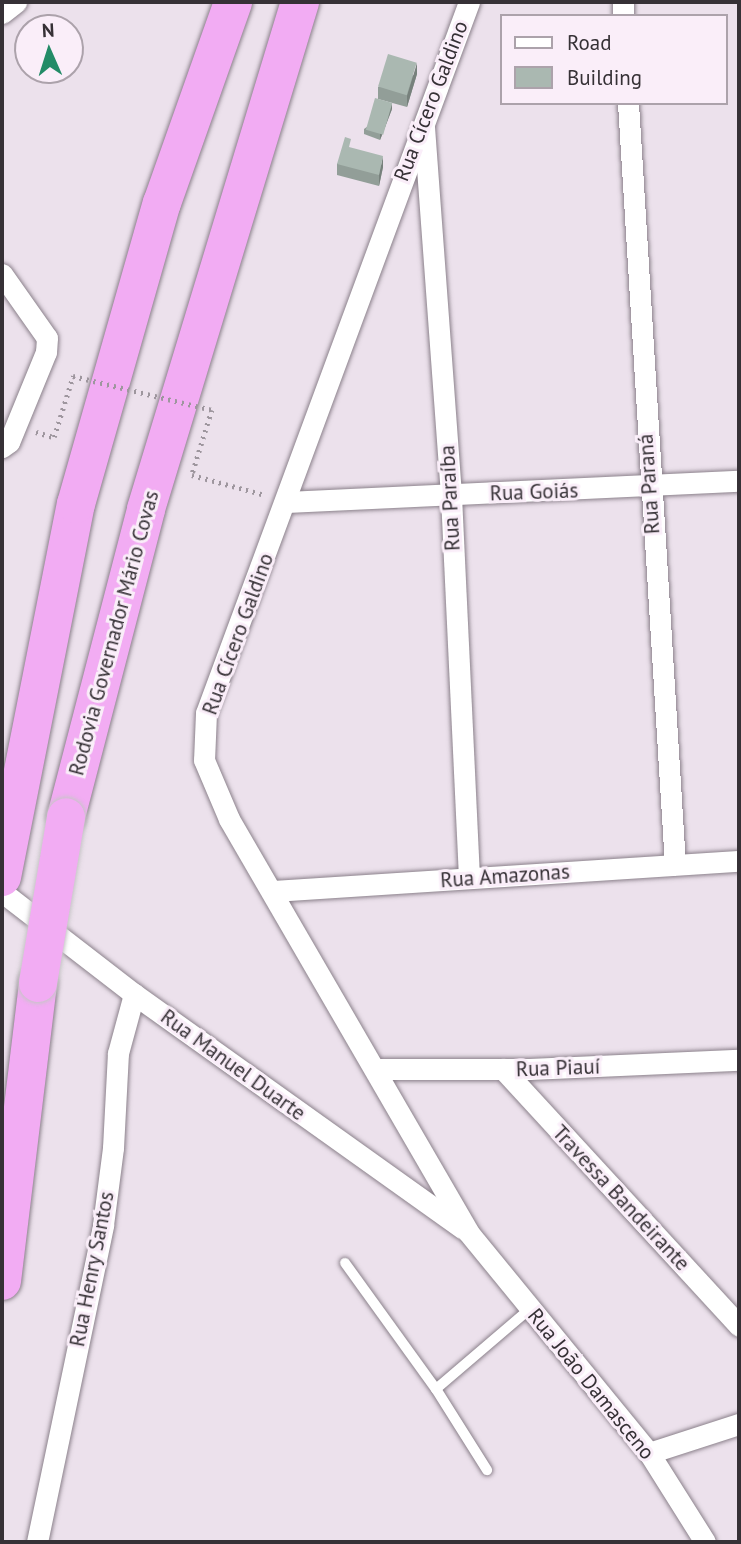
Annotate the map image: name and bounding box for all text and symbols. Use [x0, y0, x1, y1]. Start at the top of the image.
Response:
north arrow [14, 14, 84, 84]
legend [500, 14, 727, 105]
street label: Rua Cícero Galdino [389, 17, 473, 185]
text: N [41, 18, 55, 42]
text: Road [567, 29, 611, 56]
text: Building [567, 64, 642, 91]
street label: Rua Paraná [633, 433, 665, 535]
street label: Rua Paraíba [435, 444, 465, 552]
street label: Rua Goiás [489, 478, 579, 506]
street label: Rodovia Governador Mário Covas [64, 488, 164, 778]
street label: Rua Cícero Galdino [197, 550, 279, 718]
street label: Rua Amazonas [439, 859, 571, 893]
street label: Rua Manuel Duarte [156, 1004, 310, 1126]
street label: Rua Piauí [515, 1054, 601, 1082]
street label: Travessa Bandeirante [547, 1120, 695, 1276]
street label: Rua Henry Santos [65, 1189, 119, 1349]
street label: Rua João Damasceno [522, 1303, 660, 1465]

